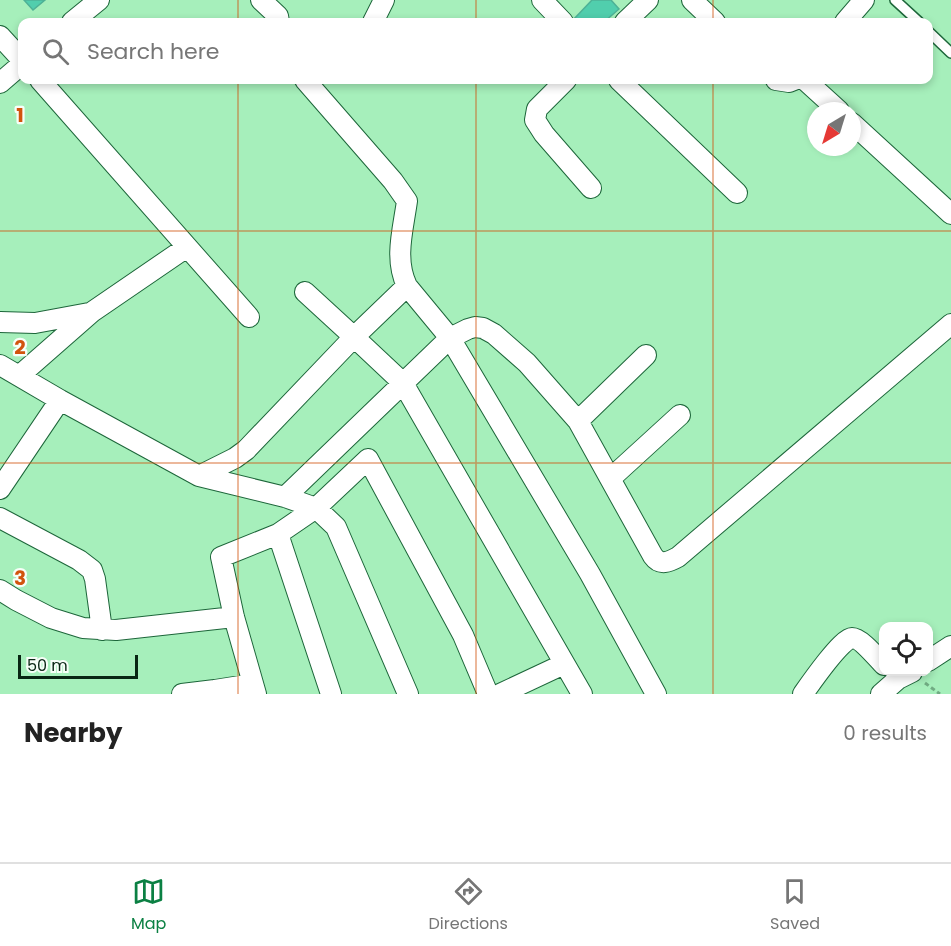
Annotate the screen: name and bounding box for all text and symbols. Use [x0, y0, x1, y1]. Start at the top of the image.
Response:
search box [18, 18, 933, 84]
icon: search [39, 35, 72, 68]
text: Search here [87, 36, 220, 67]
text: 1 [16, 101, 24, 129]
north arrow [807, 102, 861, 156]
text: 2 [14, 333, 26, 361]
text: 3 [14, 564, 26, 592]
map controls [879, 622, 933, 676]
button: locate [879, 622, 933, 676]
scale bar [18, 652, 138, 680]
text: 50 m [27, 654, 68, 677]
text: Nearby [24, 715, 122, 751]
text: 0 results [843, 719, 927, 747]
tab: Map [131, 875, 166, 936]
tab: Directions [429, 875, 508, 936]
tab: Saved [770, 875, 820, 936]

